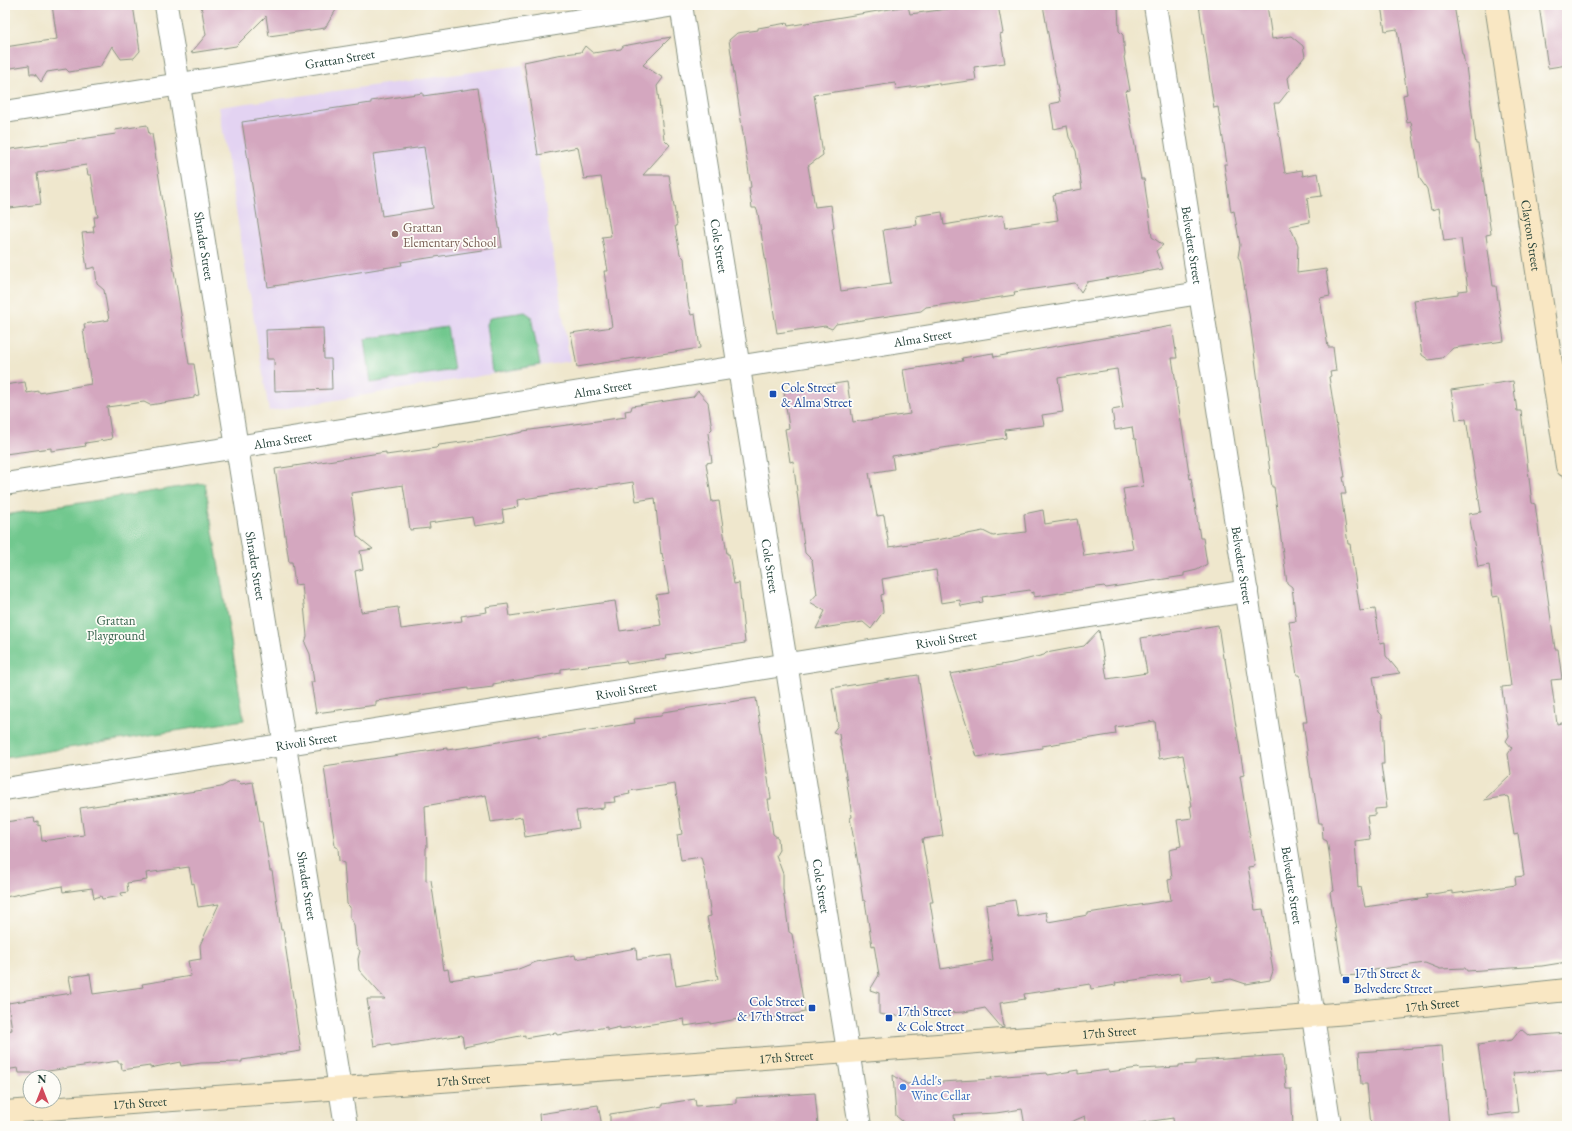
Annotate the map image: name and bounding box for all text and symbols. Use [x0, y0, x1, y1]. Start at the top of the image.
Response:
street label: Grattan Street [304, 45, 376, 73]
street label: Clayton Street [1517, 199, 1545, 272]
street label: Belvedere Street [1178, 205, 1206, 285]
street label: Shrader Street [190, 210, 218, 282]
street label: Cole Street [706, 218, 732, 274]
place label: Grattan Elementary School [403, 219, 496, 251]
marker: Grattan Elementary School [390, 229, 400, 239]
street label: Alma Street [891, 325, 953, 351]
street label: Alma Street [571, 376, 633, 402]
place label: Cole Street & Alma Street [781, 379, 852, 411]
marker: Cole Street & Alma Street [768, 389, 778, 399]
street label: Alma Street [251, 427, 313, 453]
street label: Belvedere Street [1228, 525, 1256, 605]
street label: Shrader Street [242, 530, 269, 602]
street label: Cole Street [757, 538, 783, 594]
park label: Grattan Playground [87, 612, 145, 644]
street label: Rivoli Street [914, 626, 978, 653]
street label: Rivoli Street [594, 677, 658, 704]
street label: Rivoli Street [275, 728, 338, 755]
street label: Belvedere Street [1277, 845, 1306, 925]
street label: Shrader Street [293, 850, 321, 921]
street label: Cole Street [808, 857, 834, 914]
place label: 17th Street & Belvedere Street [1354, 965, 1432, 997]
marker: 17th Street & Belvedere Street [1341, 975, 1351, 985]
place label: Cole Street & 17th Street [737, 993, 804, 1025]
street label: 17th Street [1404, 993, 1460, 1016]
marker: Cole Street & 17th Street [807, 1003, 817, 1013]
place label: 17th Street & Cole Street [897, 1003, 964, 1035]
marker: 17th Street & Cole Street [884, 1013, 894, 1023]
street label: 17th Street [1081, 1022, 1137, 1043]
street label: 17th Street [758, 1047, 814, 1067]
north arrow [22, 1069, 62, 1109]
street label: 17th Street [435, 1070, 491, 1090]
text: N [38, 1072, 47, 1086]
place label: Adel's Wine Cellar [910, 1072, 971, 1104]
marker: Adel's Wine Cellar [898, 1082, 908, 1092]
street label: 17th Street [112, 1093, 167, 1113]

